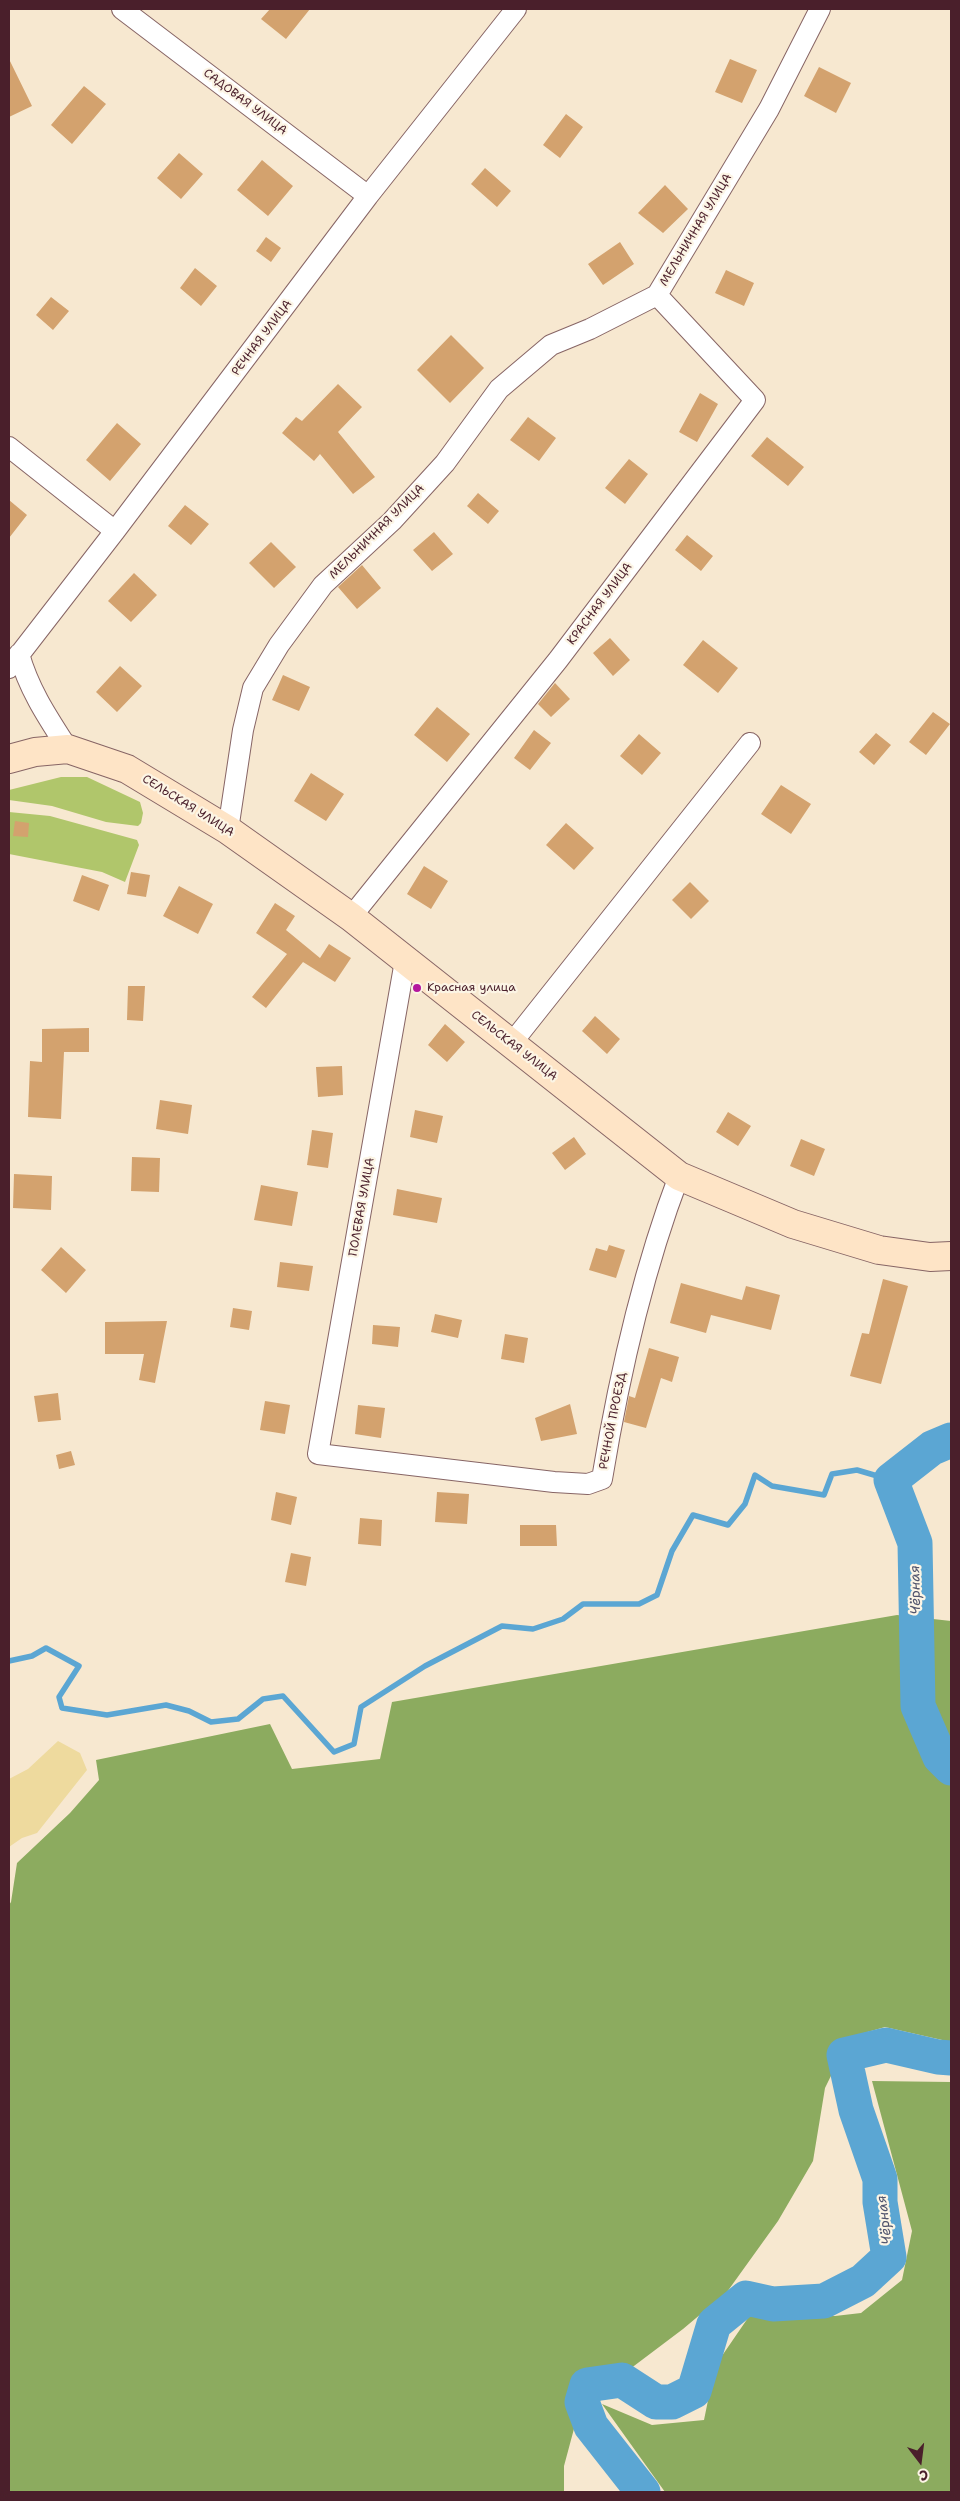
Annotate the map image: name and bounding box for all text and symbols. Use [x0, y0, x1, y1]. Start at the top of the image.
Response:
street label: САДОВАЯ УЛИЦА [200, 66, 290, 138]
street label: МЕЛЬНИЧНАЯ УЛИЦА [657, 171, 735, 289]
street label: РЕЧНАЯ УЛИЦА [229, 297, 295, 379]
street label: МЕЛЬНИЧНАЯ УЛИЦА [327, 482, 427, 582]
street label: КРАСНАЯ УЛИЦА [564, 560, 636, 648]
street label: СЕЛЬСКАЯ УЛИЦА [139, 772, 237, 840]
place label: Красная улица [427, 981, 516, 995]
marker: Красная улица [411, 982, 423, 994]
street label: СЕЛЬСКАЯ УЛИЦА [468, 1008, 560, 1084]
street label: ПОЛЕВАЯ УЛИЦА [346, 1157, 378, 1257]
street label: РЕЧНОЙ ПРОЕЗД [597, 1371, 629, 1471]
water label: Чёрная [907, 1565, 925, 1615]
water label: Чёрная [874, 2195, 896, 2245]
north arrow [895, 2436, 945, 2486]
text: С [917, 2466, 930, 2485]

